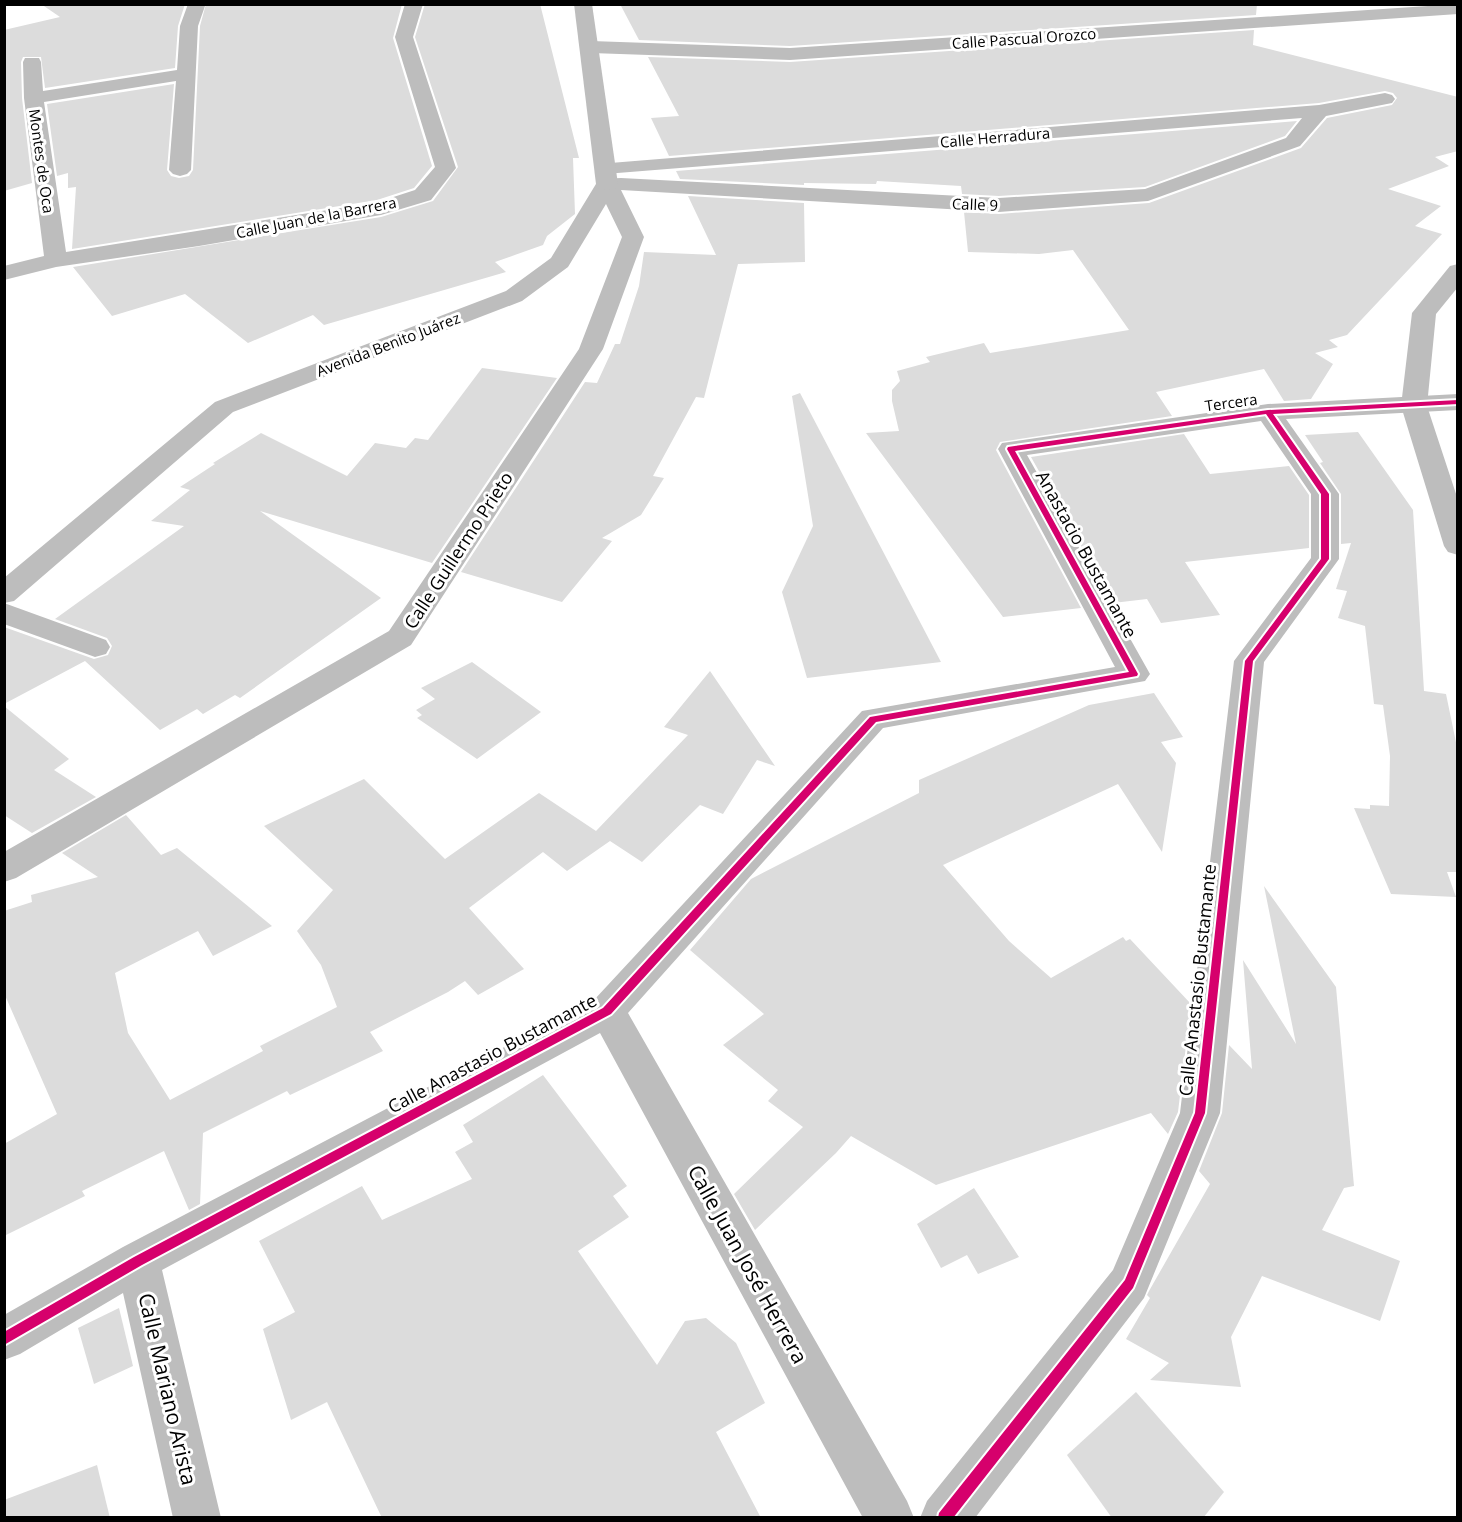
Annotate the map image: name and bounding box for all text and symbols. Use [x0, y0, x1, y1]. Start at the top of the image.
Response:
street label: Calle Pascual Orozco [951, 23, 1097, 53]
street label: Montes de Oca [25, 108, 59, 214]
street label: Calle Herradura [939, 122, 1051, 152]
street label: Calle Juan de la Barrera [234, 192, 398, 242]
street label: Calle 9 [952, 193, 998, 215]
street label: Avenida Benito Juárez [313, 307, 463, 381]
street label: Tercera [1203, 388, 1259, 416]
street label: Anastacio Bustamante [1031, 466, 1143, 642]
street label: Calle Guillermo Prieto [398, 467, 518, 633]
street label: Calle Anastasio Bustamante [1173, 863, 1221, 1097]
street label: Calle Anastasio Bustamante [383, 988, 601, 1118]
street label: Calle Juan José Herrera [682, 1160, 814, 1368]
street label: Calle Mariano Arista [132, 1290, 204, 1488]

